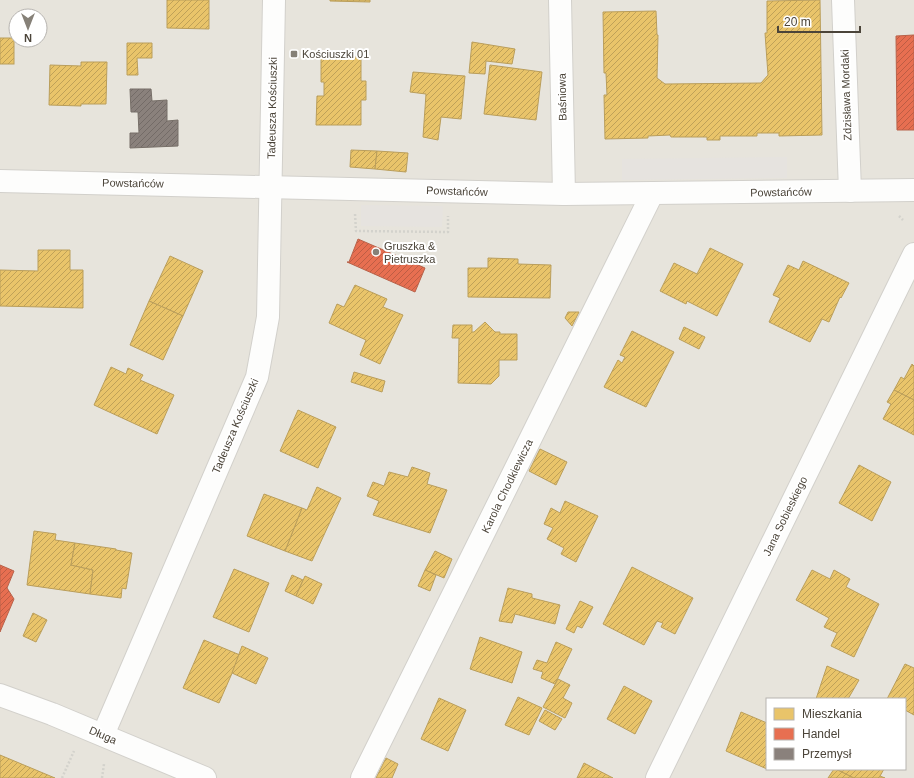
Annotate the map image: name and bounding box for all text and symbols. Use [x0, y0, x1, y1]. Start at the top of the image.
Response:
north arrow [8, 8, 48, 48]
scale bar [778, 8, 860, 34]
text: 20 m [784, 15, 811, 29]
text: N [24, 32, 32, 44]
place label: Kościuszki 01 [302, 48, 369, 60]
marker: Kościuszki 01 [289, 49, 299, 59]
street label: Zdzisława Mordaki [838, 49, 854, 141]
street label: Tadeusza Kościuszki [265, 57, 279, 159]
street label: Baśniowa [556, 72, 568, 121]
street label: Powstańców [102, 176, 164, 190]
street label: Powstańców [426, 184, 488, 198]
street label: Powstańców [750, 185, 812, 199]
place label: Gruszka & Pietruszka [384, 240, 436, 265]
marker: Gruszka & Pietruszka [371, 247, 381, 257]
street label: Tadeusza Kościuszki [210, 377, 260, 475]
street label: Karola Chodkiewicza [479, 436, 535, 535]
street label: Jana Sobieskiego [761, 474, 809, 558]
legend [766, 698, 906, 770]
text: Mieszkania [802, 707, 862, 721]
street label: Długa [87, 724, 119, 746]
text: Handel [802, 727, 840, 741]
text: Przemysł [802, 747, 852, 761]

